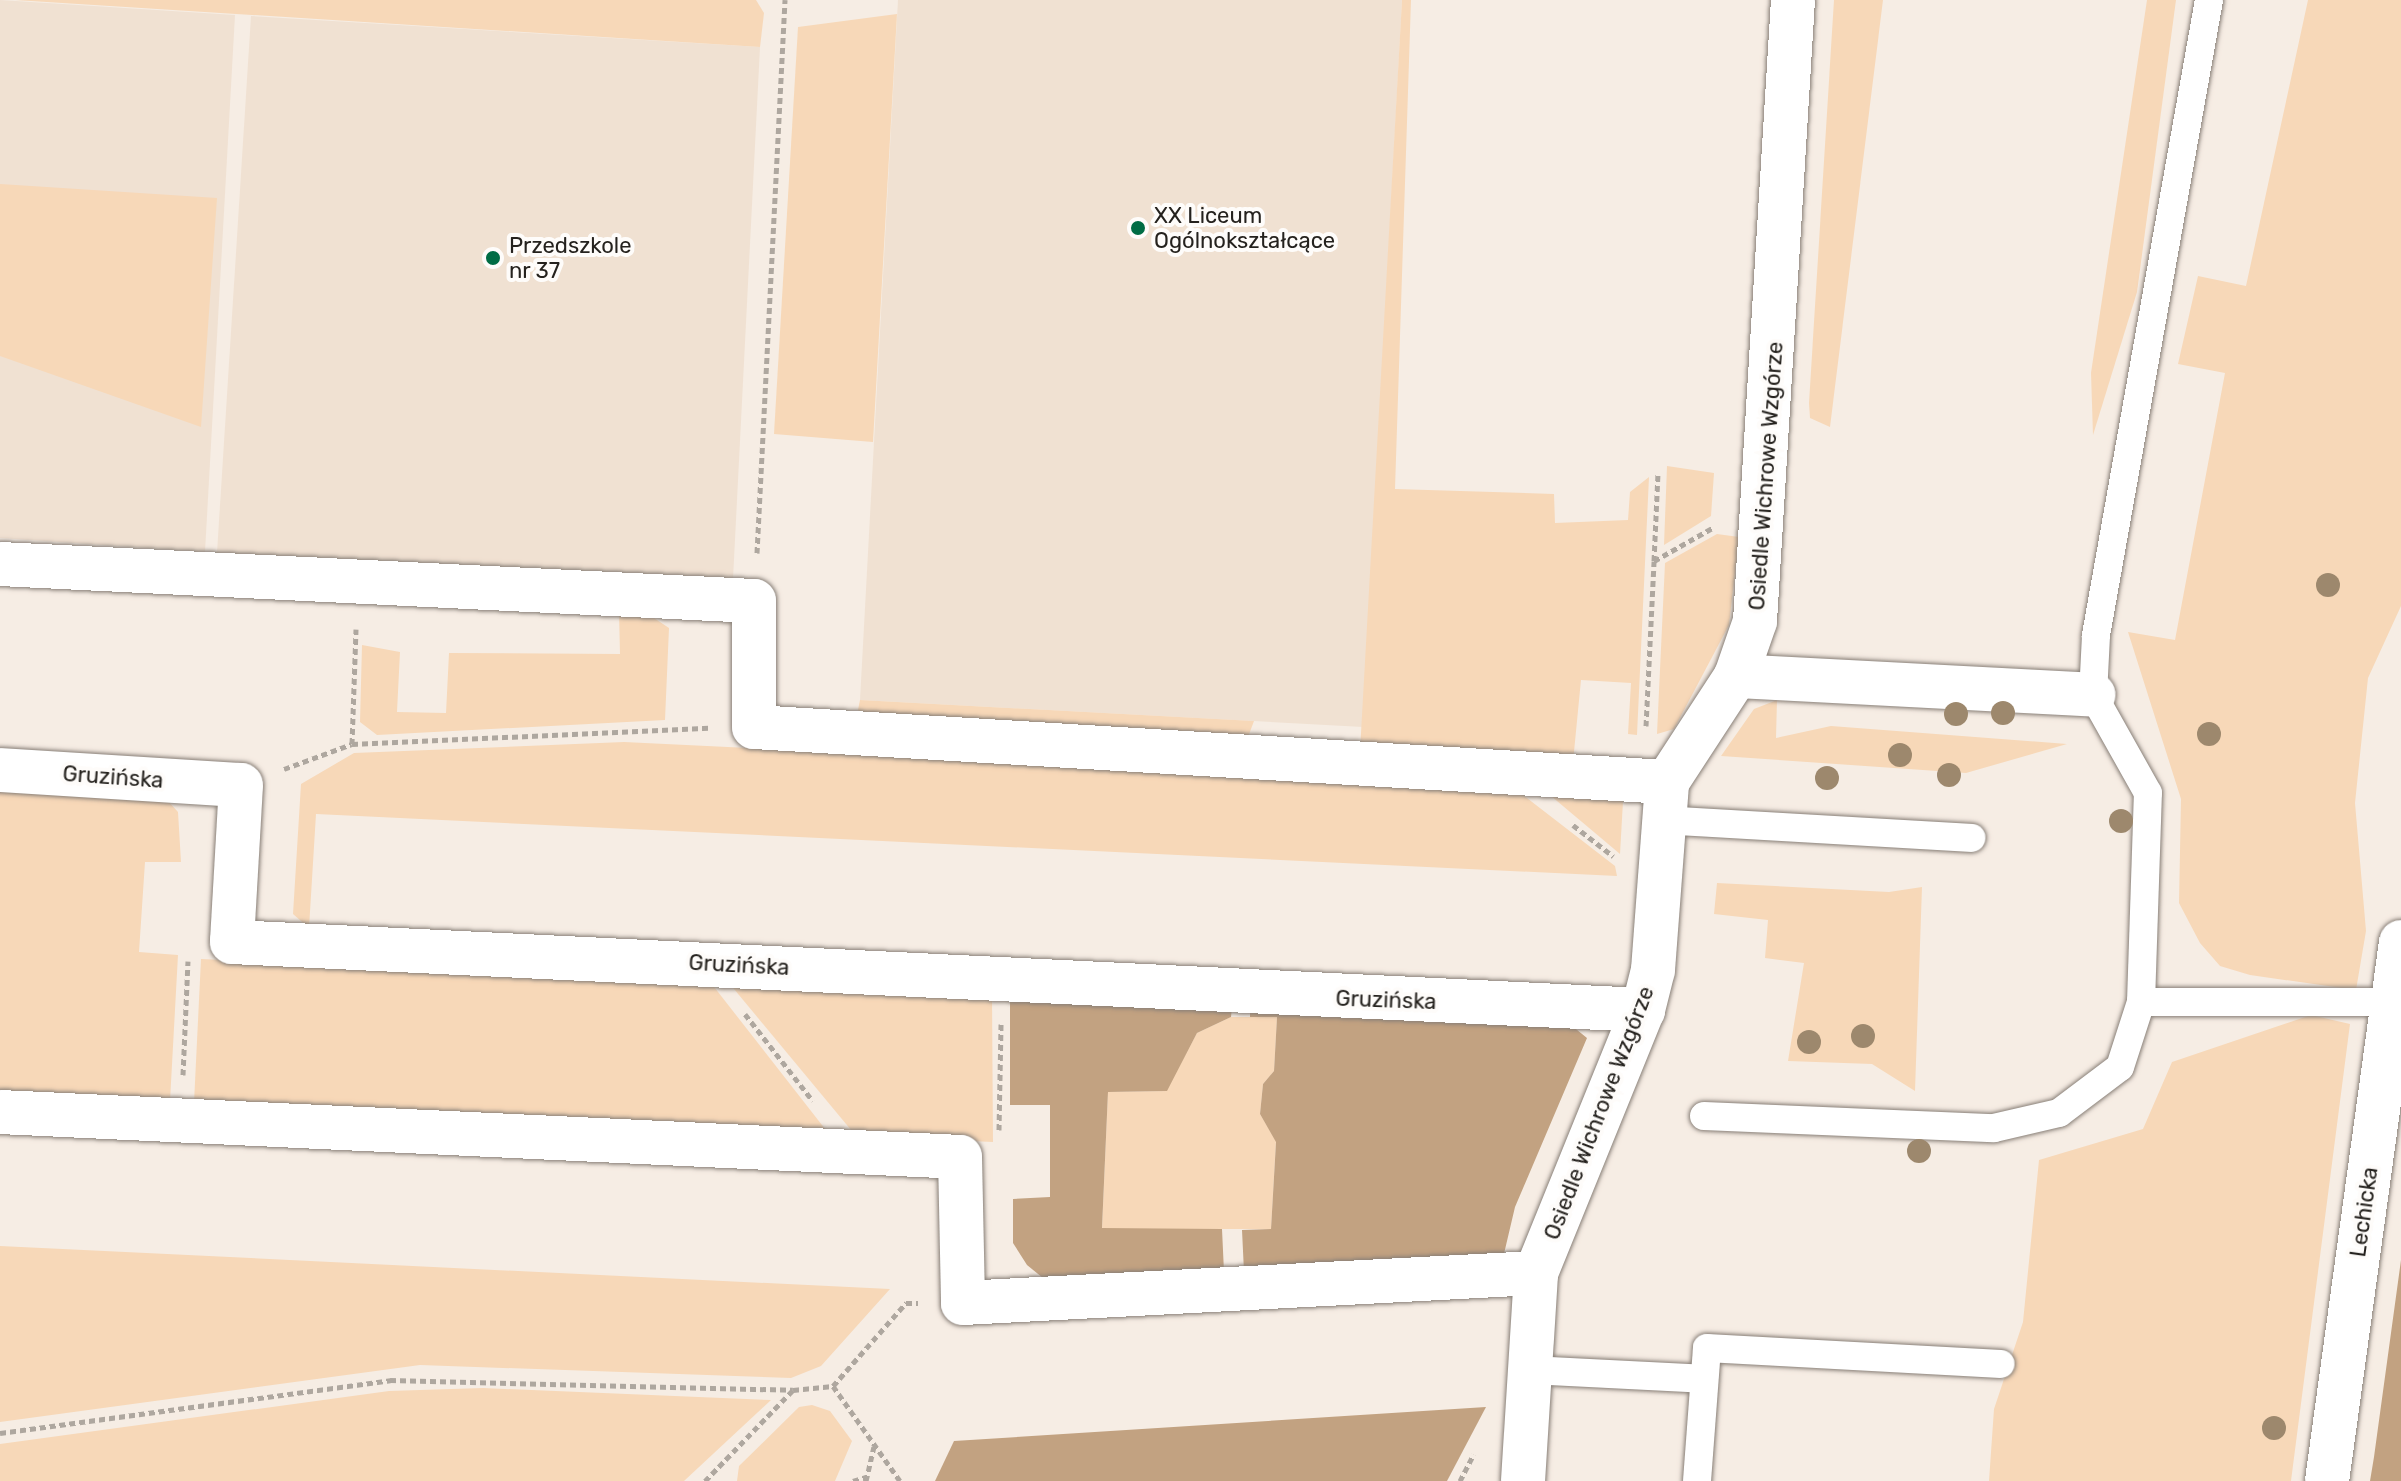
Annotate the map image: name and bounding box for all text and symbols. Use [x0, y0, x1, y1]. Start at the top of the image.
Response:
place label: XX Liceum Ogólnokształcące [1154, 202, 1335, 254]
marker: XX Liceum Ogólnokształcące [1129, 219, 1147, 237]
place label: Przedszkole nr 37 [509, 232, 631, 284]
marker: Przedszkole nr 37 [484, 249, 502, 267]
street label: Osiedle Wichrowe Wzgórze [1743, 340, 1789, 612]
street label: Gruzińska [62, 760, 164, 794]
street label: Gruzińska [688, 949, 790, 981]
street label: Osiedle Wichrowe Wzgórze [1538, 982, 1660, 1244]
street label: Gruzińska [1335, 985, 1437, 1015]
street label: Lechicka [2345, 1165, 2383, 1259]

